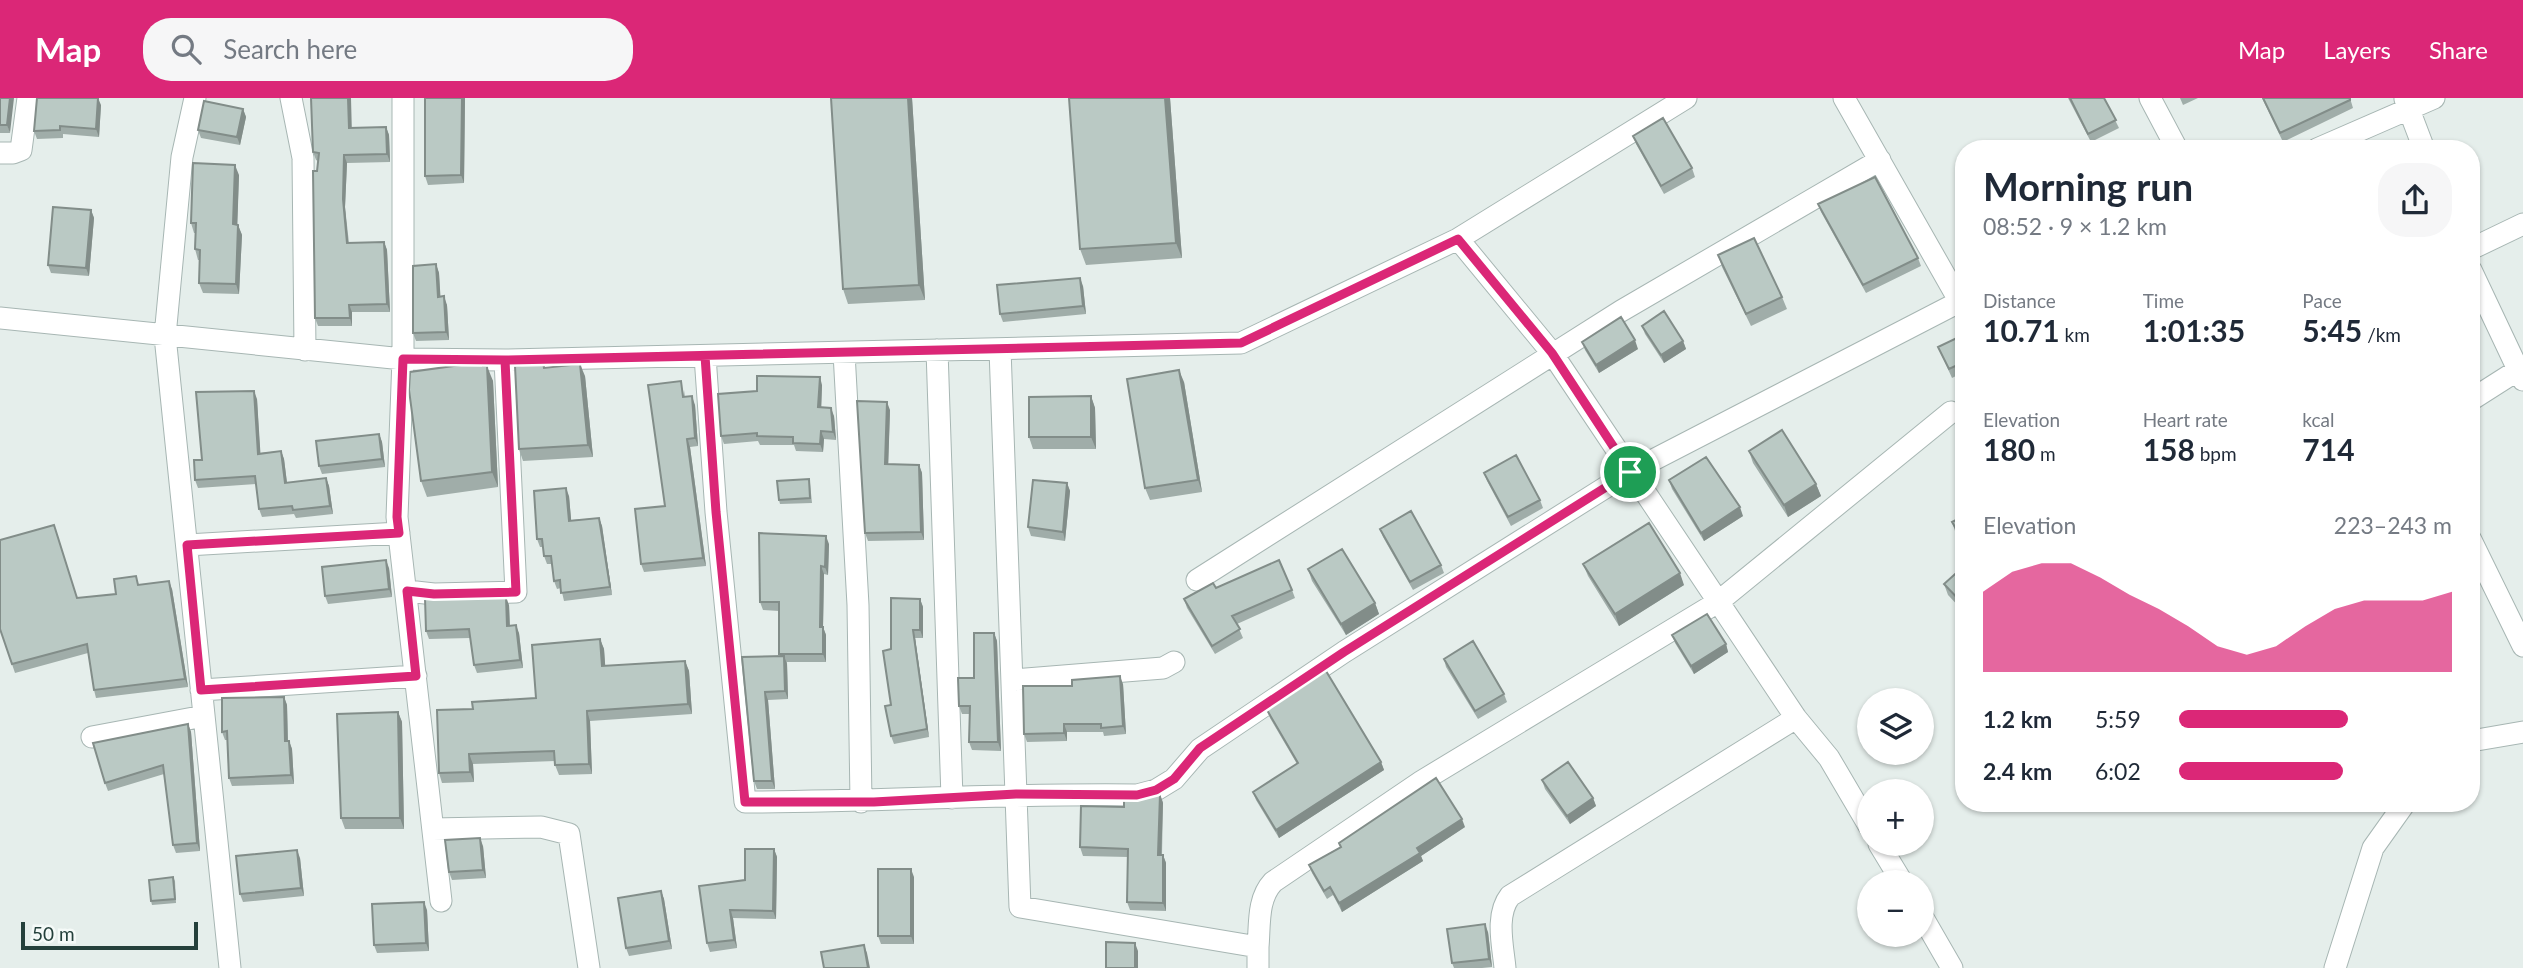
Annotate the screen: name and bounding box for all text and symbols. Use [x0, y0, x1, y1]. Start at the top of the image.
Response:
search box [143, 18, 633, 81]
text: Map [35, 29, 101, 69]
icon: search [167, 30, 205, 68]
text: Search here [223, 33, 357, 65]
text: Map [2238, 35, 2285, 64]
text: Layers [2323, 35, 2391, 64]
text: Share [2429, 35, 2488, 64]
text: Morning run [1983, 163, 2193, 209]
button: share [2378, 163, 2452, 237]
text: 08:52 · 9 × 1.2 km [1983, 212, 2167, 240]
text: Distance [1983, 289, 2056, 312]
text: Time [2143, 289, 2184, 312]
text: Pace [2302, 289, 2342, 312]
text: 10.71 [1983, 312, 2060, 348]
text: 1:01:35 [2143, 312, 2245, 348]
text: 5:45 [2302, 312, 2362, 348]
text: km [2060, 323, 2090, 346]
text: /km [2362, 323, 2401, 346]
text: Elevation [1983, 408, 2060, 431]
text: Heart rate [2143, 408, 2228, 431]
text: kcal [2302, 408, 2334, 431]
text: 180 [1983, 431, 2035, 467]
text: 158 [2143, 431, 2195, 467]
text: 714 [2302, 431, 2355, 467]
pin [1600, 442, 1660, 502]
text: m [2035, 442, 2056, 465]
text: bpm [2195, 442, 2237, 465]
icon: arrive [1611, 453, 1649, 491]
text: Elevation [1983, 511, 2076, 539]
text: 223–243 m [2334, 511, 2452, 539]
map controls [1857, 688, 1934, 947]
button: layers [1857, 688, 1934, 765]
text: 1.2 km [1983, 705, 2052, 733]
text: 5:59 [2095, 705, 2141, 733]
text: 2.4 km [1983, 757, 2052, 785]
text: 6:02 [2095, 757, 2141, 785]
button: + [1857, 779, 1934, 856]
button: − [1857, 870, 1934, 947]
scale bar [21, 919, 198, 951]
text: 50 m [32, 922, 75, 945]

